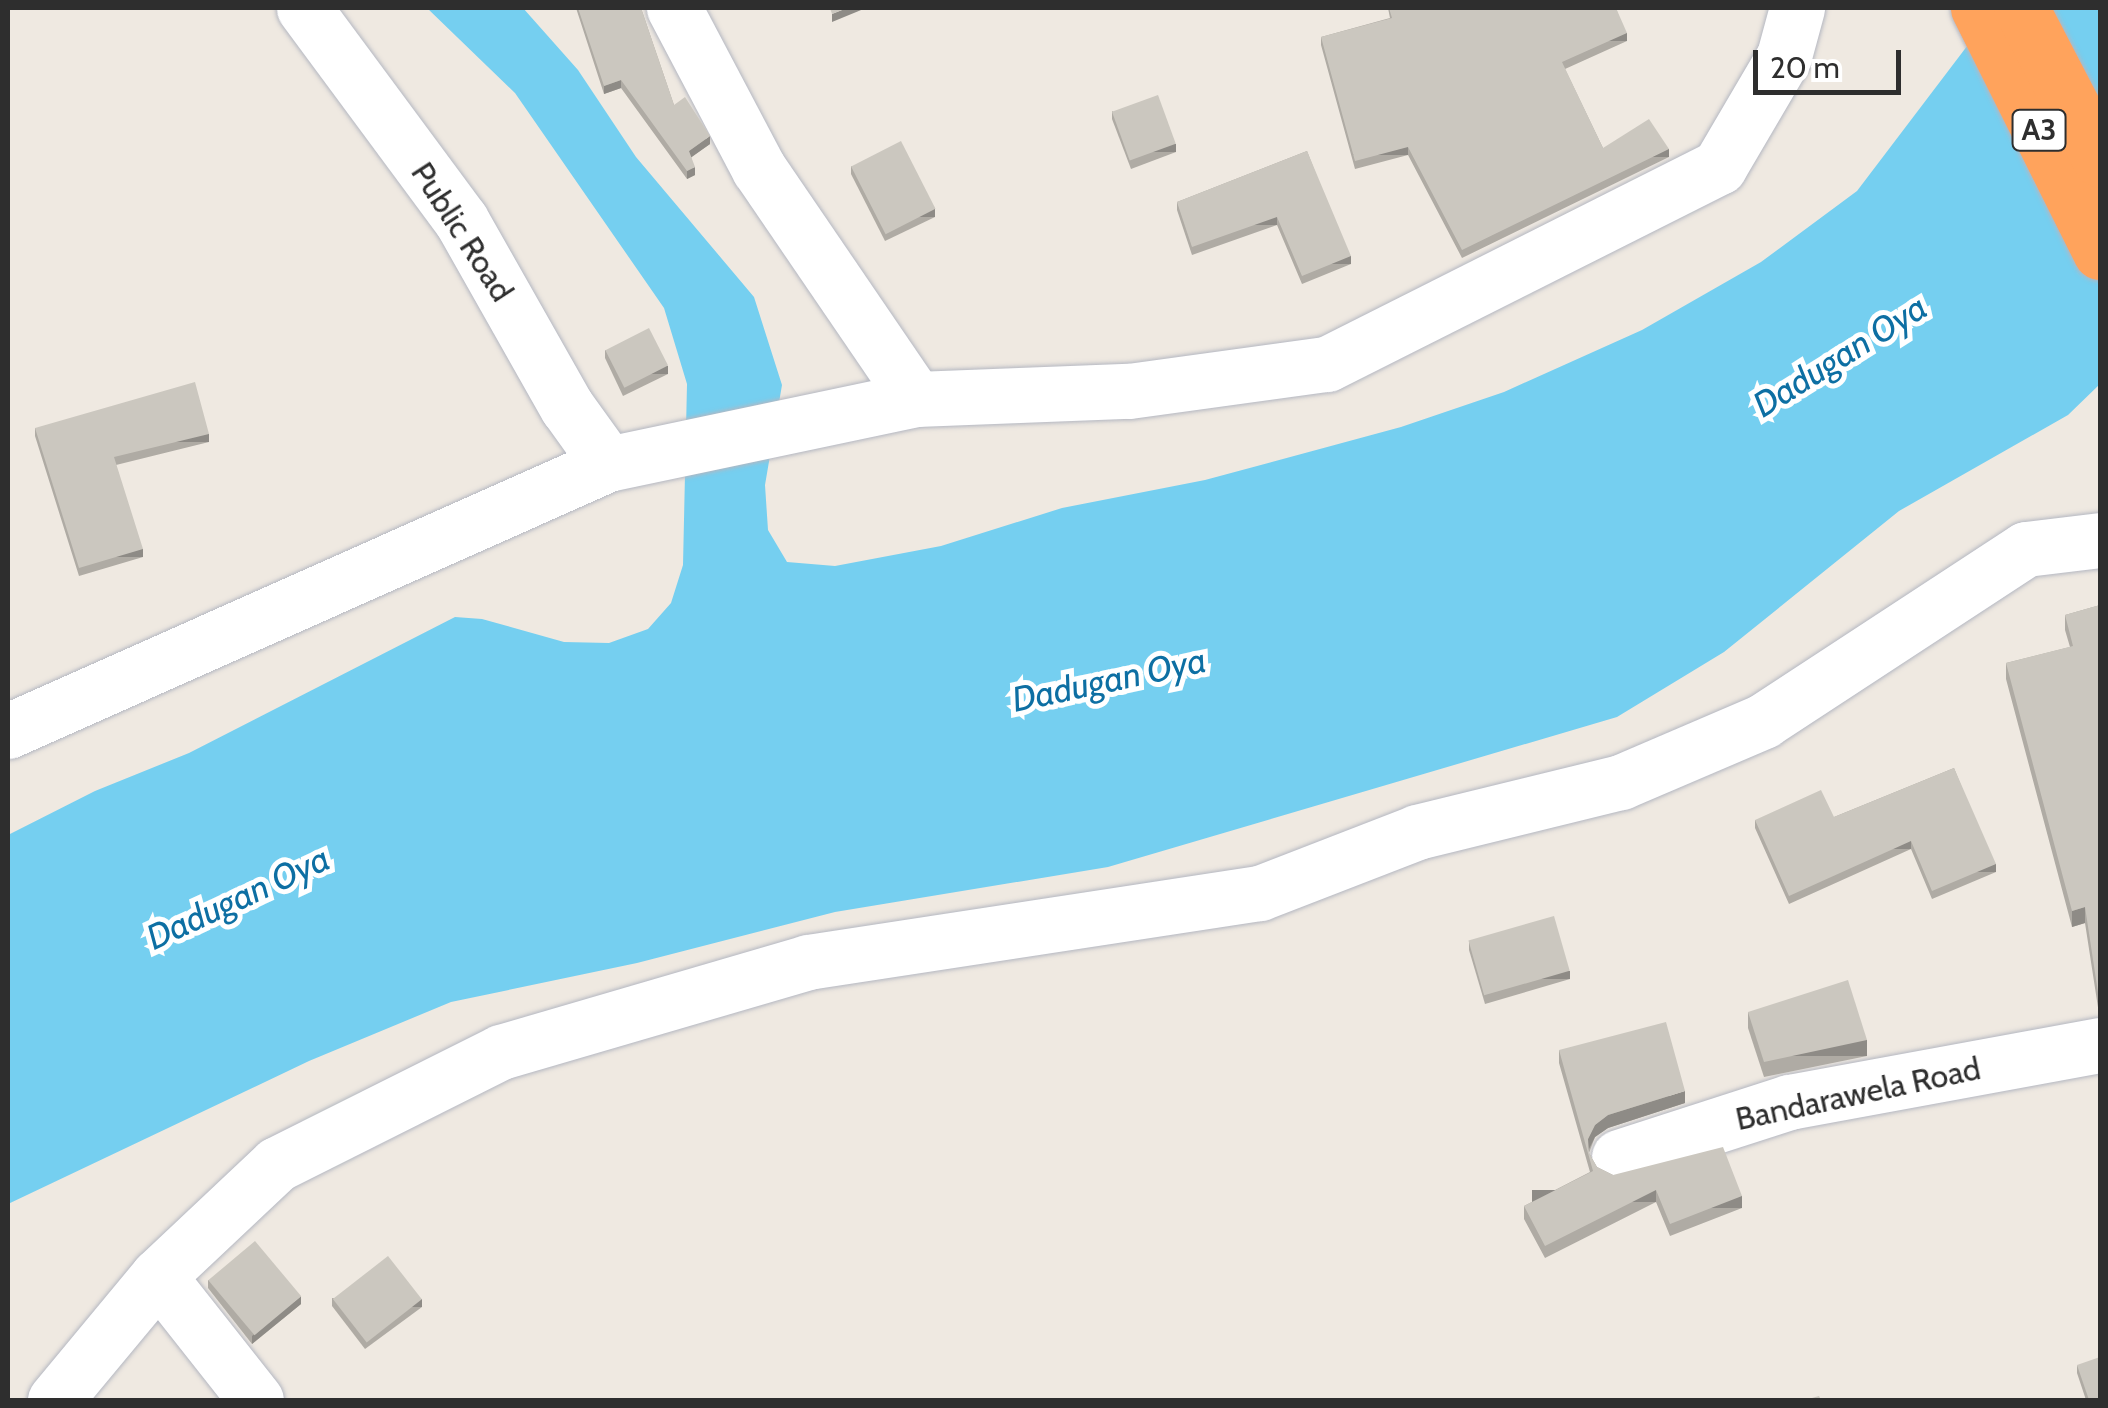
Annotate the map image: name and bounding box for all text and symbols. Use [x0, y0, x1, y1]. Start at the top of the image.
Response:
scale bar [1758, 30, 1906, 92]
text: 20 m [1770, 49, 1840, 86]
road number: A3 [2012, 105, 2066, 155]
street label: Public Road [403, 155, 521, 309]
water label: Dadugan Oya [1745, 286, 1935, 426]
water label: Dadugan Oya [1008, 639, 1210, 721]
water label: Dadugan Oya [140, 837, 336, 959]
street label: Bandarawela Road [1732, 1049, 1984, 1139]

